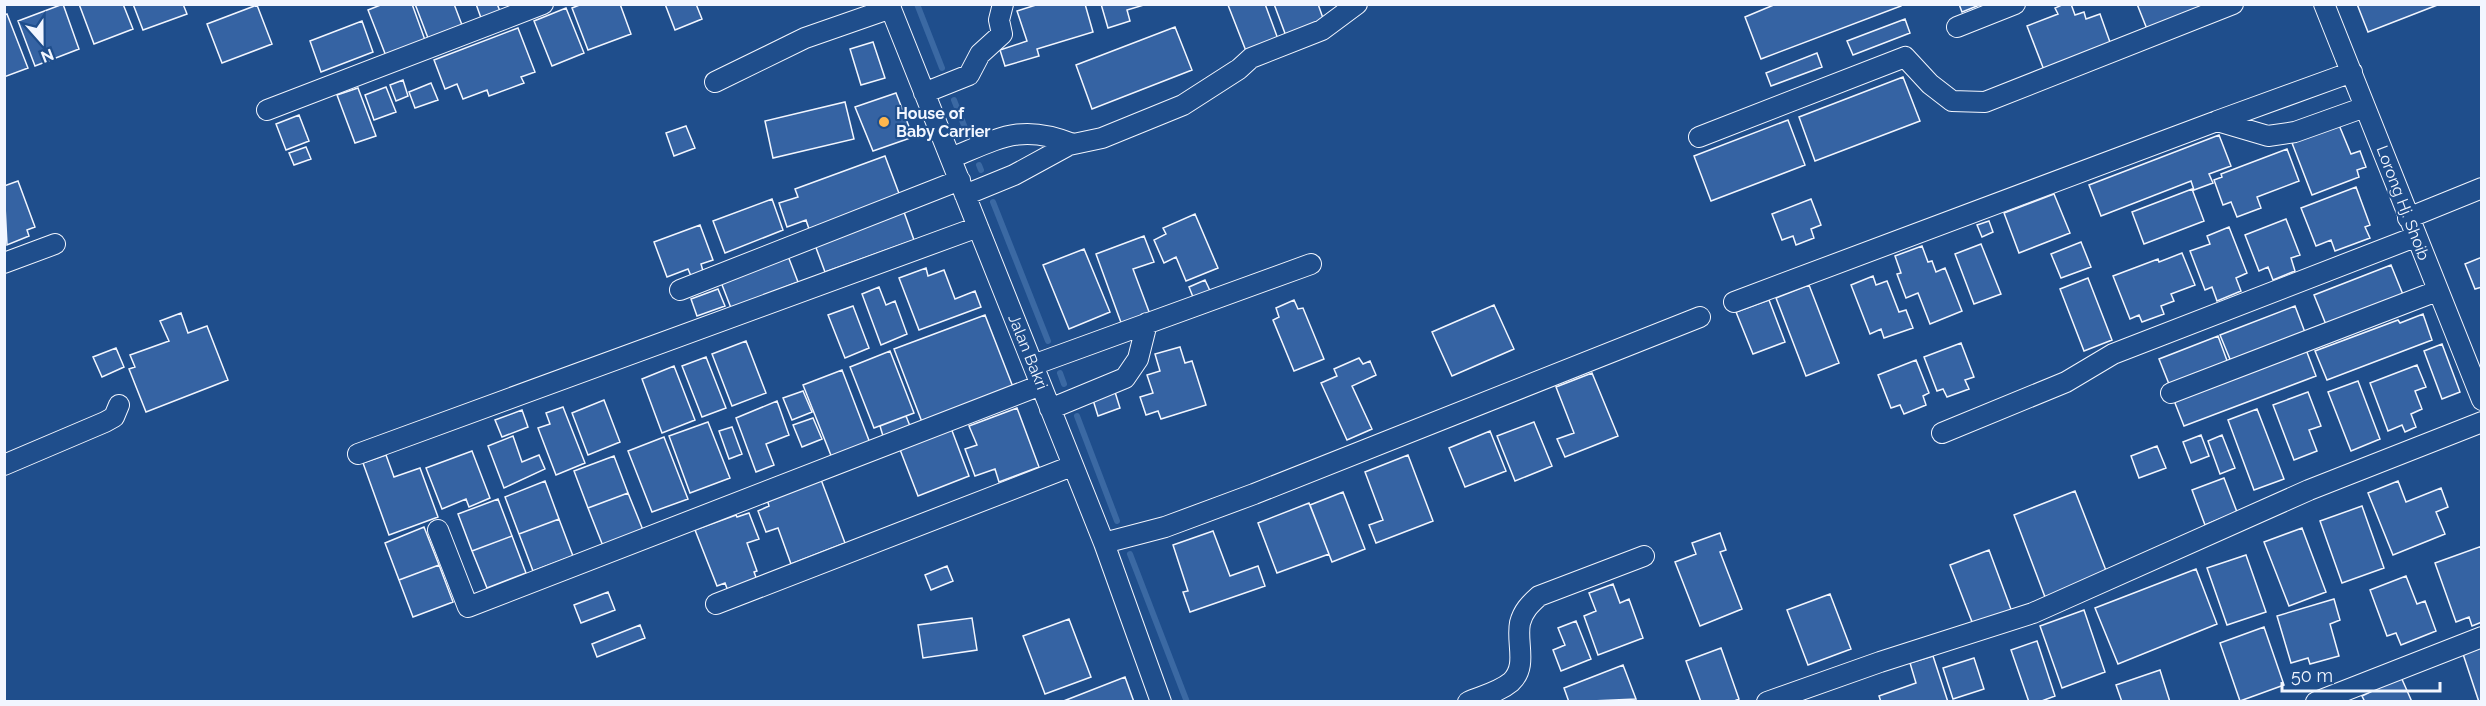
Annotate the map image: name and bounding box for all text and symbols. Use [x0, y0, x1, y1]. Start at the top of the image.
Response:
north arrow [12, 12, 72, 72]
text: N [38, 44, 56, 67]
place label: House of Baby Carrier [896, 104, 991, 141]
marker: House of Baby Carrier [877, 115, 891, 129]
street label: Lorong Hj. Shoib [2372, 143, 2434, 263]
street label: Jalan Bakri [1004, 311, 1052, 393]
scale bar [2282, 655, 2440, 693]
text: 50 m [2291, 665, 2333, 686]

